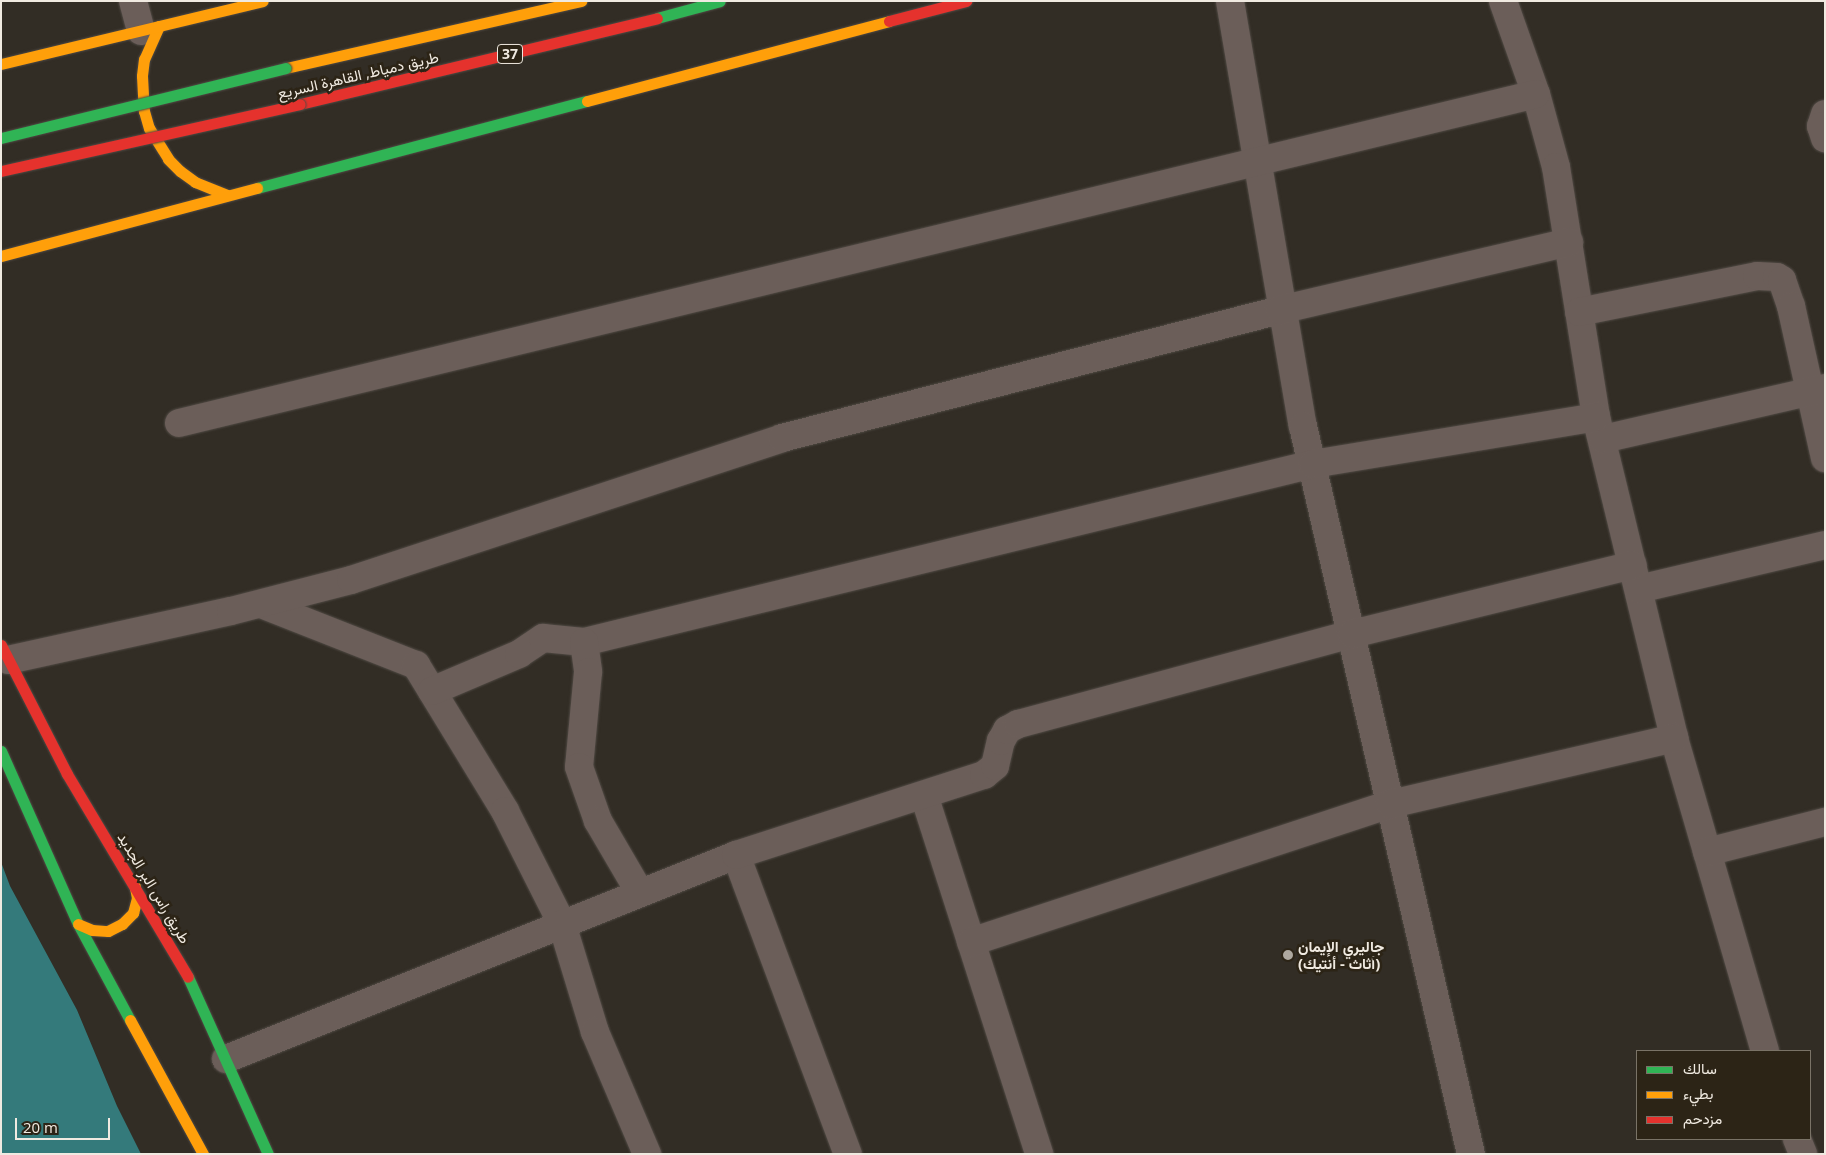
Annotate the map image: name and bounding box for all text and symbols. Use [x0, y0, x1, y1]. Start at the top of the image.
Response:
road number: 37 [496, 42, 524, 66]
street label: طريق دمياط, القاهرة السريع [276, 48, 440, 102]
street label: طريق راس البر الجديد [114, 829, 194, 947]
place label: جاليري الإيمان (أثاث - أنتيك) [1298, 937, 1384, 972]
marker: جاليري الإيمان (أثاث - أنتيك) [1282, 949, 1294, 961]
legend [1636, 1050, 1811, 1140]
text: سالك [1683, 1058, 1717, 1078]
text: بطيء [1683, 1083, 1713, 1103]
scale bar [18, 1108, 112, 1140]
text: مزدحم [1683, 1108, 1722, 1128]
text: 20 m [23, 1117, 58, 1137]

